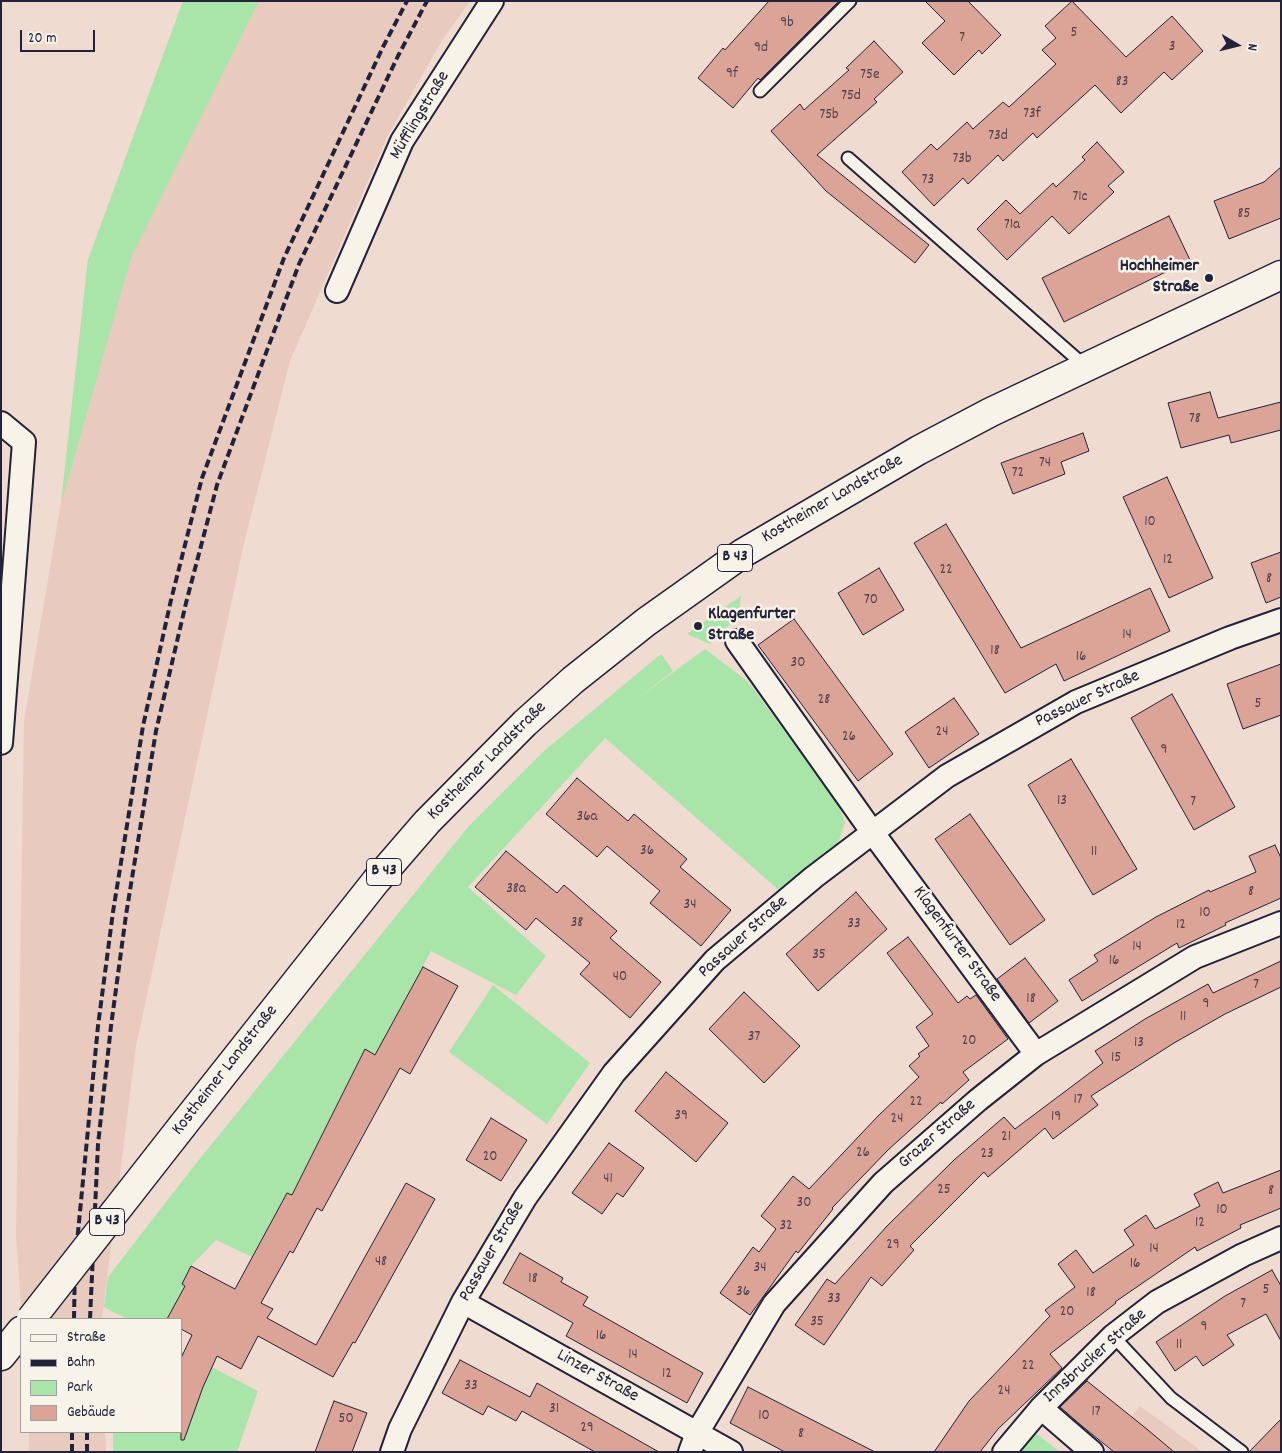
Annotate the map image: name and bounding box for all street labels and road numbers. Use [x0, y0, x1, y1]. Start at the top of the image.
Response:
street label: Müfflingstraße [386, 68, 456, 164]
street label: Kostheimer Landstraße [759, 451, 907, 549]
road number: B 43 [718, 544, 752, 572]
street label: Passauer Straße [1032, 666, 1144, 734]
street label: Kostheimer Landstraße [424, 698, 552, 826]
road number: B 43 [366, 859, 402, 886]
street label: Klagenfurter Straße [907, 883, 1005, 1007]
street label: Passauer Straße [695, 892, 793, 984]
street label: Kostheimer Landstraße [168, 1002, 284, 1140]
street label: Grazer Straße [895, 1095, 981, 1175]
street label: Passauer Straße [455, 1198, 531, 1306]
road number: B 43 [90, 1208, 124, 1236]
street label: Innsbrucker Straße [1040, 1305, 1152, 1409]
street label: Linzer Straße [552, 1346, 642, 1408]

